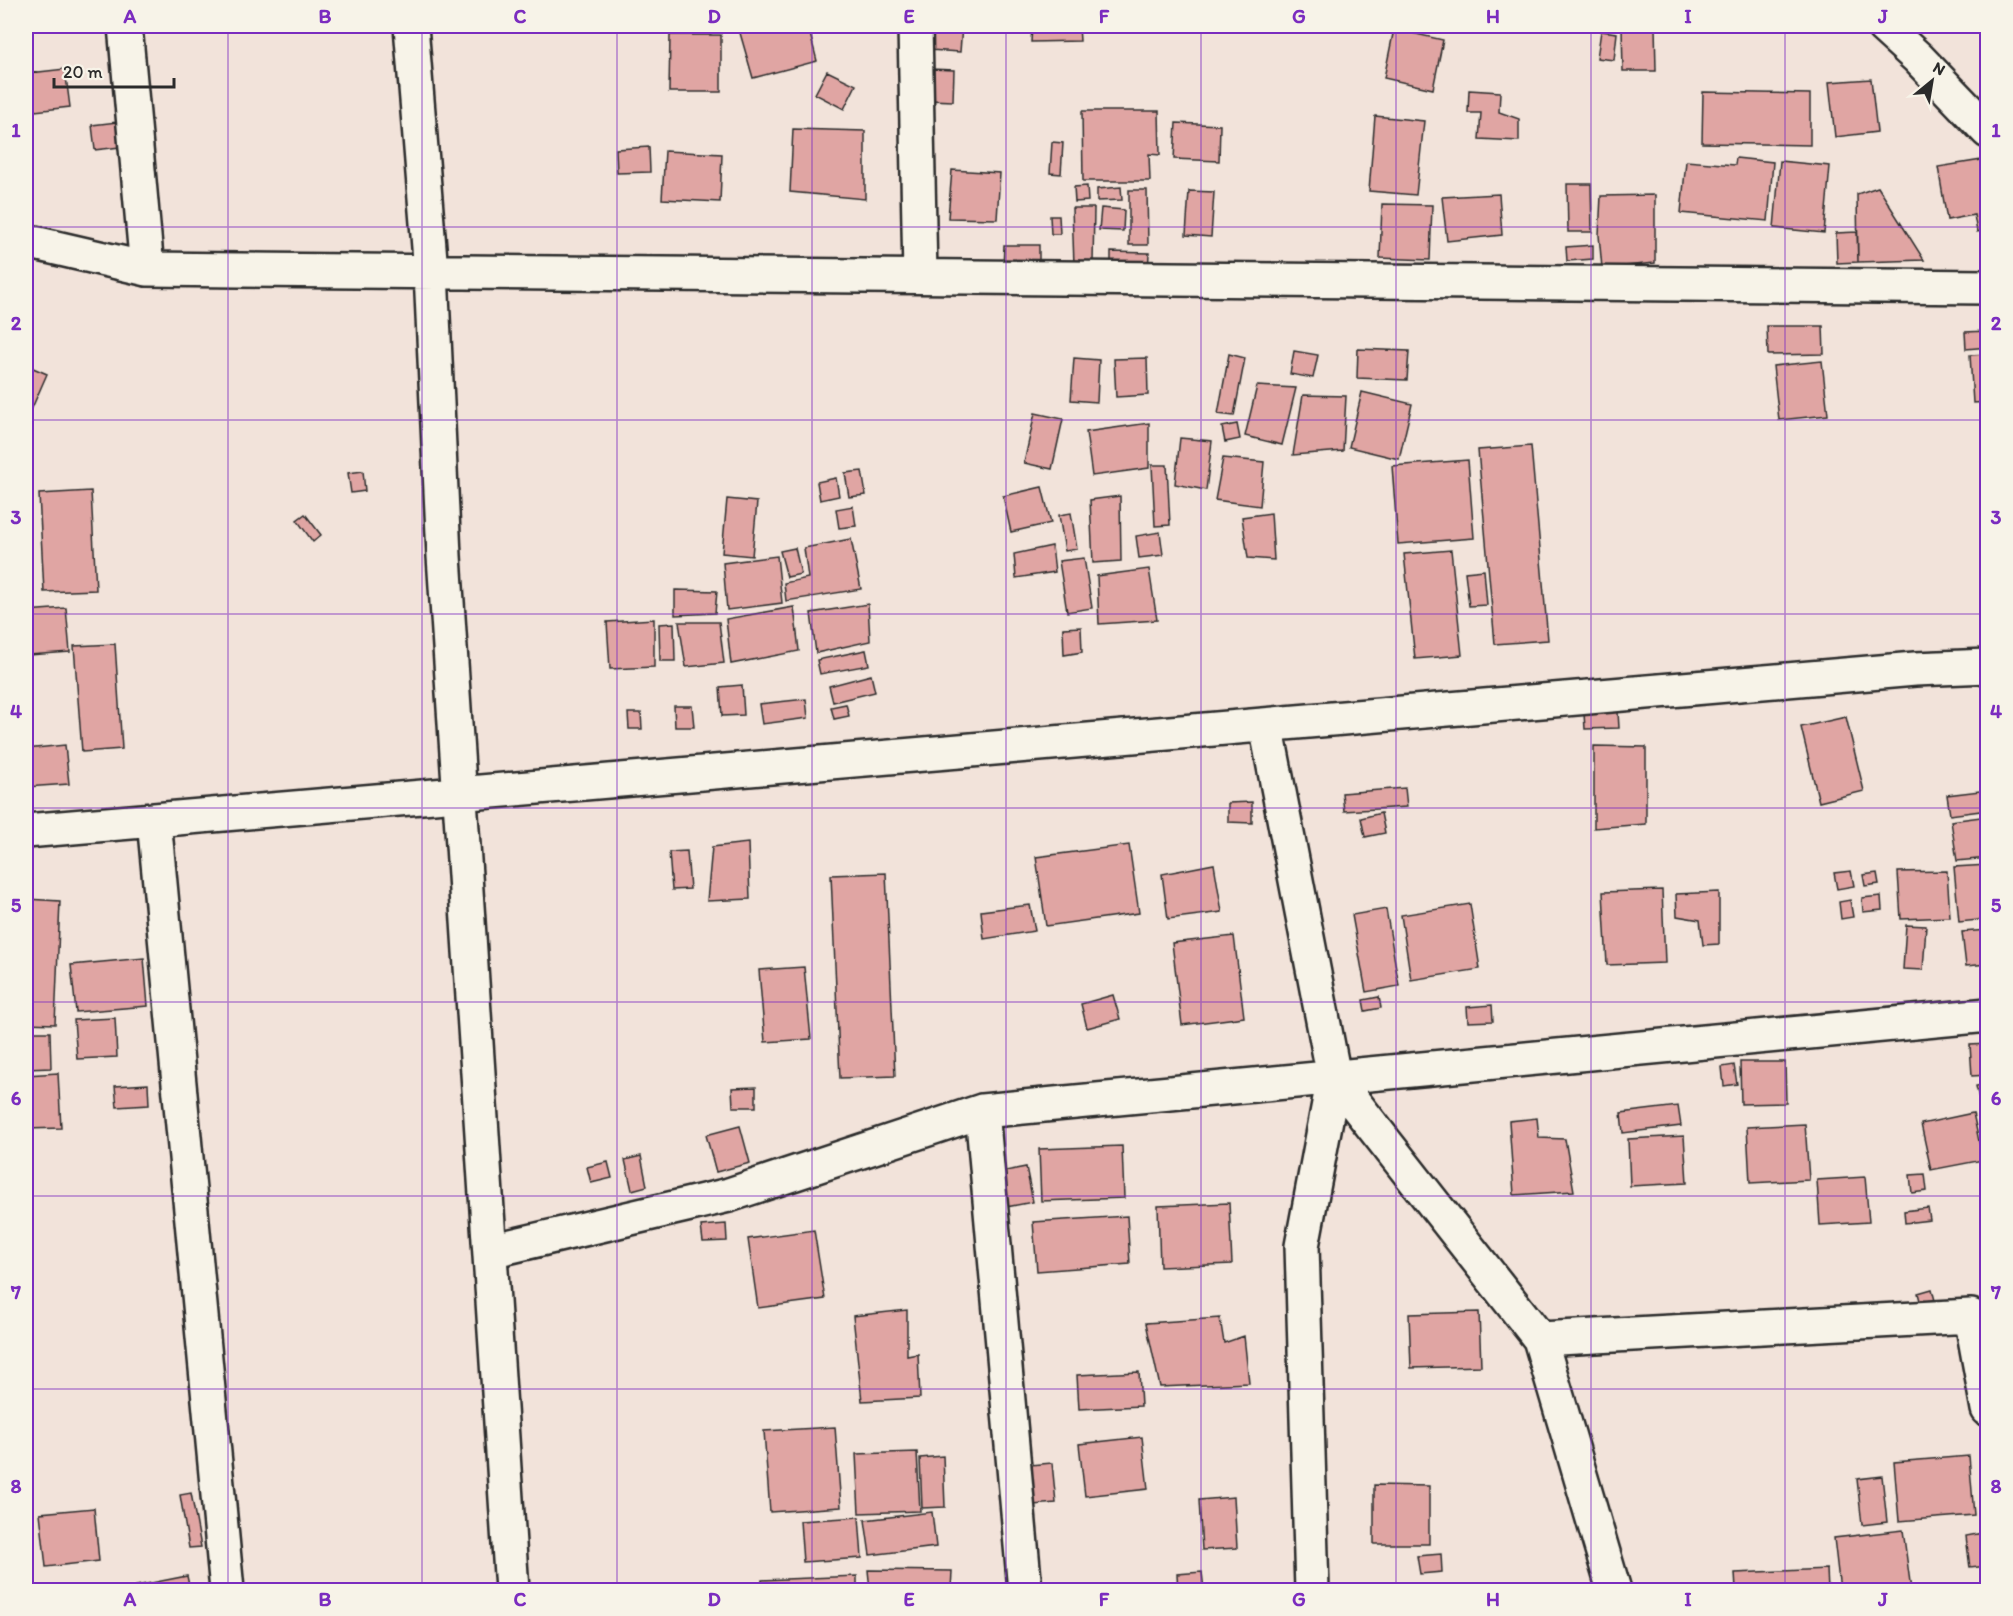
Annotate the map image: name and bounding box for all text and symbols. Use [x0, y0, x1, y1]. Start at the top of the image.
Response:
text: A [123, 4, 137, 28]
text: B [319, 4, 332, 28]
text: C [514, 4, 527, 28]
text: D [707, 4, 721, 28]
text: E [903, 4, 915, 28]
text: F [1099, 4, 1110, 28]
text: G [1292, 4, 1306, 28]
text: H [1486, 4, 1500, 28]
text: I [1684, 4, 1692, 28]
text: J [1877, 4, 1888, 28]
scale bar [54, 51, 174, 89]
north arrow [1902, 51, 1962, 111]
text: N [1930, 58, 1949, 79]
text: 20 m [63, 61, 103, 83]
text: 1 [11, 118, 21, 142]
text: 1 [1991, 118, 2001, 142]
text: 2 [11, 311, 22, 335]
text: 2 [1991, 311, 2002, 335]
text: 3 [11, 505, 22, 529]
text: 3 [1991, 505, 2002, 529]
text: 4 [10, 699, 22, 723]
text: 4 [1990, 699, 2002, 723]
text: 5 [11, 893, 22, 917]
text: 5 [1991, 893, 2002, 917]
text: 6 [11, 1086, 22, 1110]
text: 6 [1991, 1086, 2002, 1110]
text: 7 [10, 1280, 21, 1304]
text: 7 [1990, 1280, 2001, 1304]
text: 8 [11, 1474, 22, 1498]
text: 8 [1991, 1474, 2002, 1498]
text: A [123, 1587, 137, 1611]
text: B [319, 1587, 332, 1611]
text: C [514, 1587, 527, 1611]
text: D [707, 1587, 721, 1611]
text: E [903, 1587, 915, 1611]
text: F [1099, 1587, 1110, 1611]
text: G [1292, 1587, 1306, 1611]
text: H [1486, 1587, 1500, 1611]
text: I [1684, 1587, 1692, 1611]
text: J [1877, 1587, 1888, 1611]

